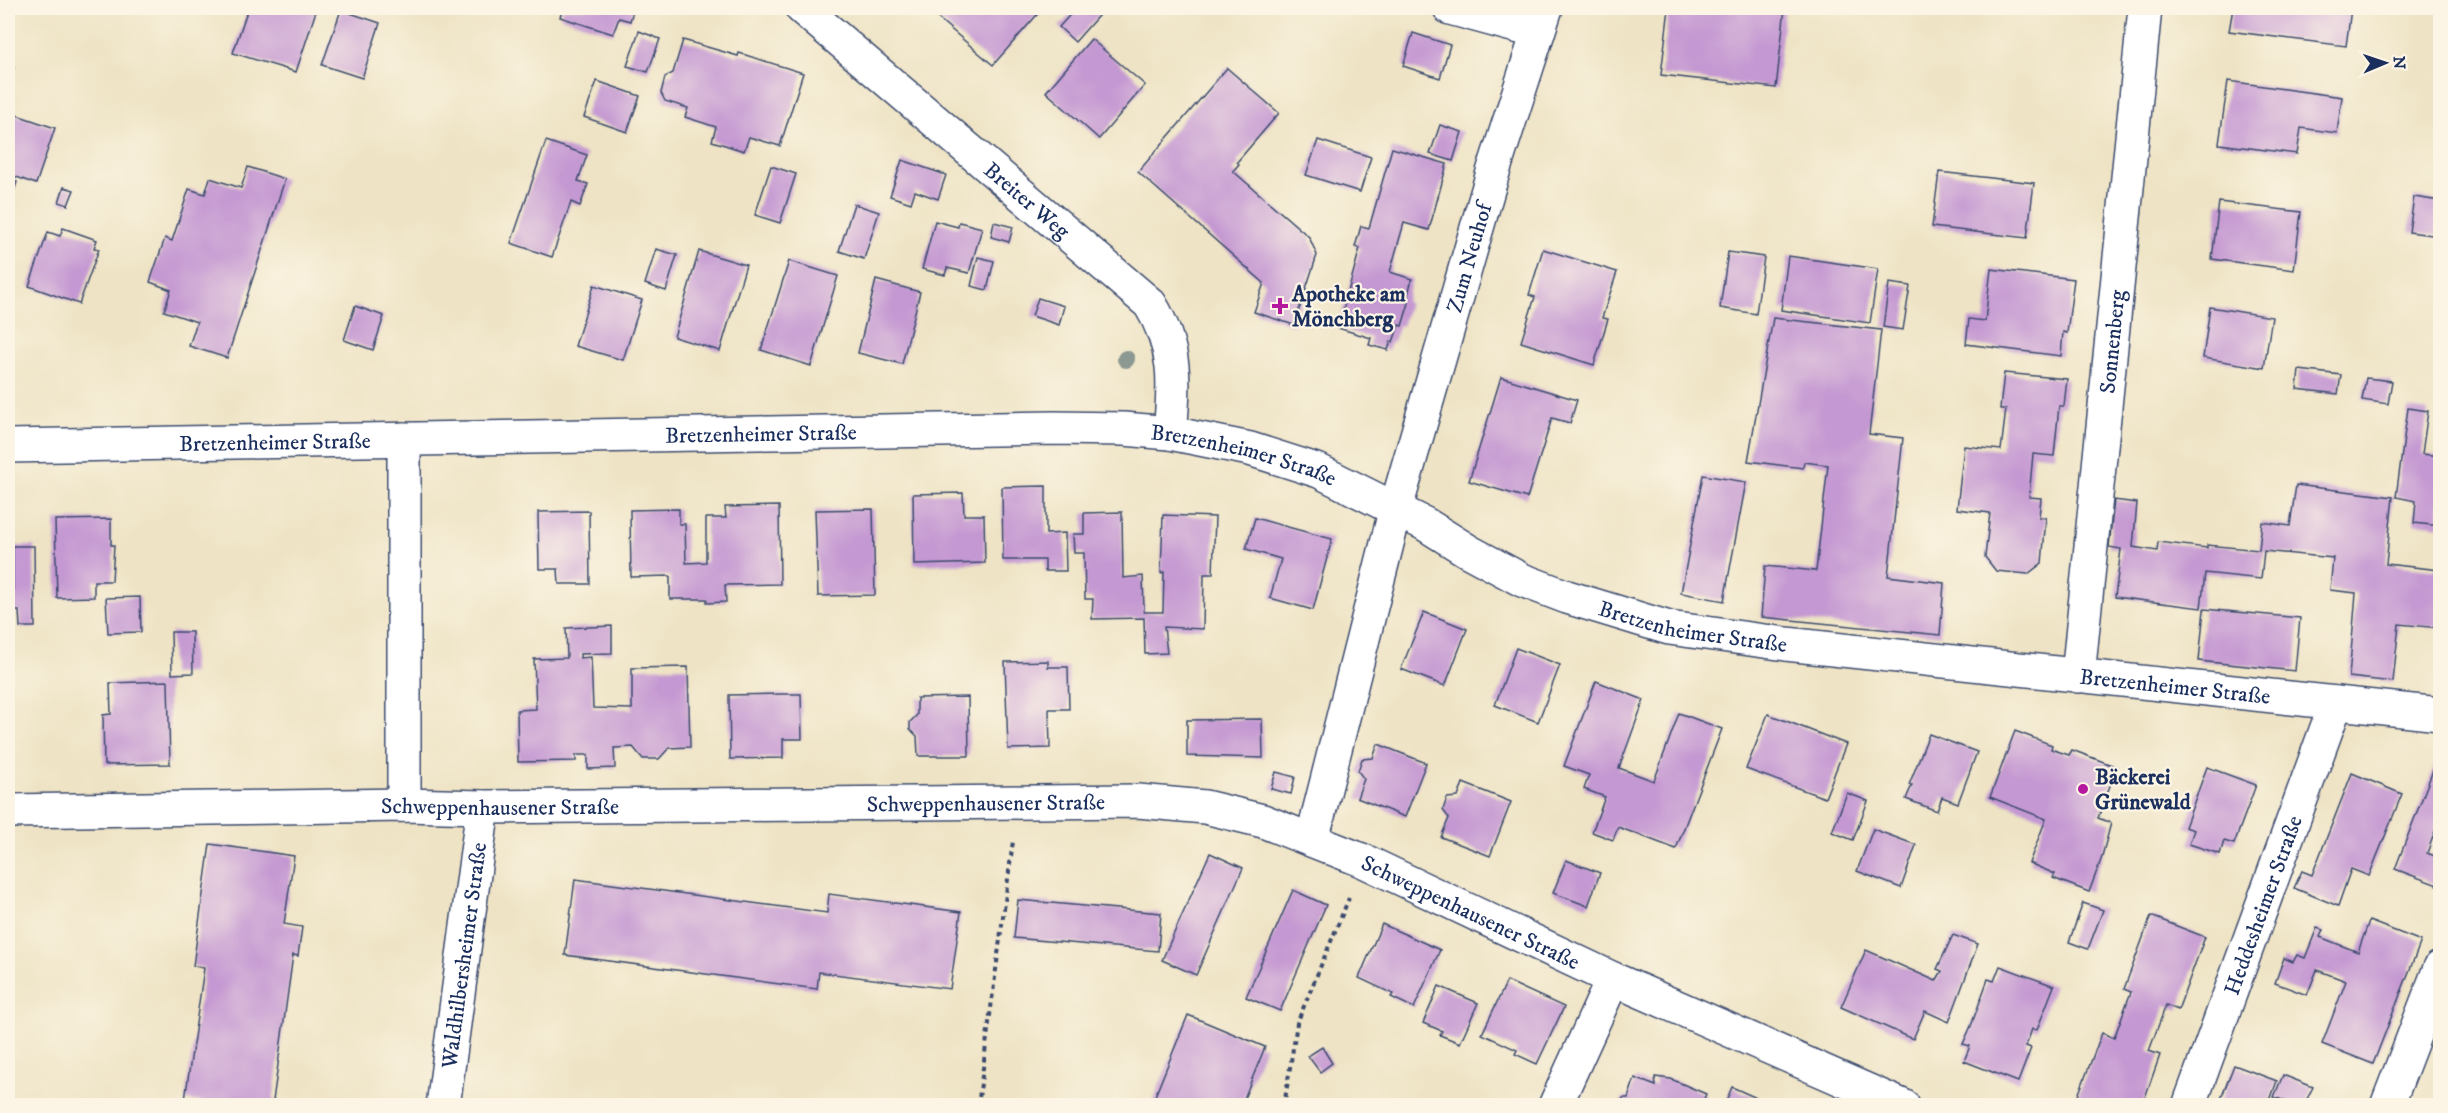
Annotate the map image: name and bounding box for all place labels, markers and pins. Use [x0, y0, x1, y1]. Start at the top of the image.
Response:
place label: Apotheke am Mönchberg [1291, 281, 1406, 333]
marker: Apotheke am Mönchberg [1273, 299, 1287, 313]
place label: Bäckerei Grünewald [2095, 764, 2192, 816]
marker: Bäckerei Grünewald [2076, 782, 2090, 796]

